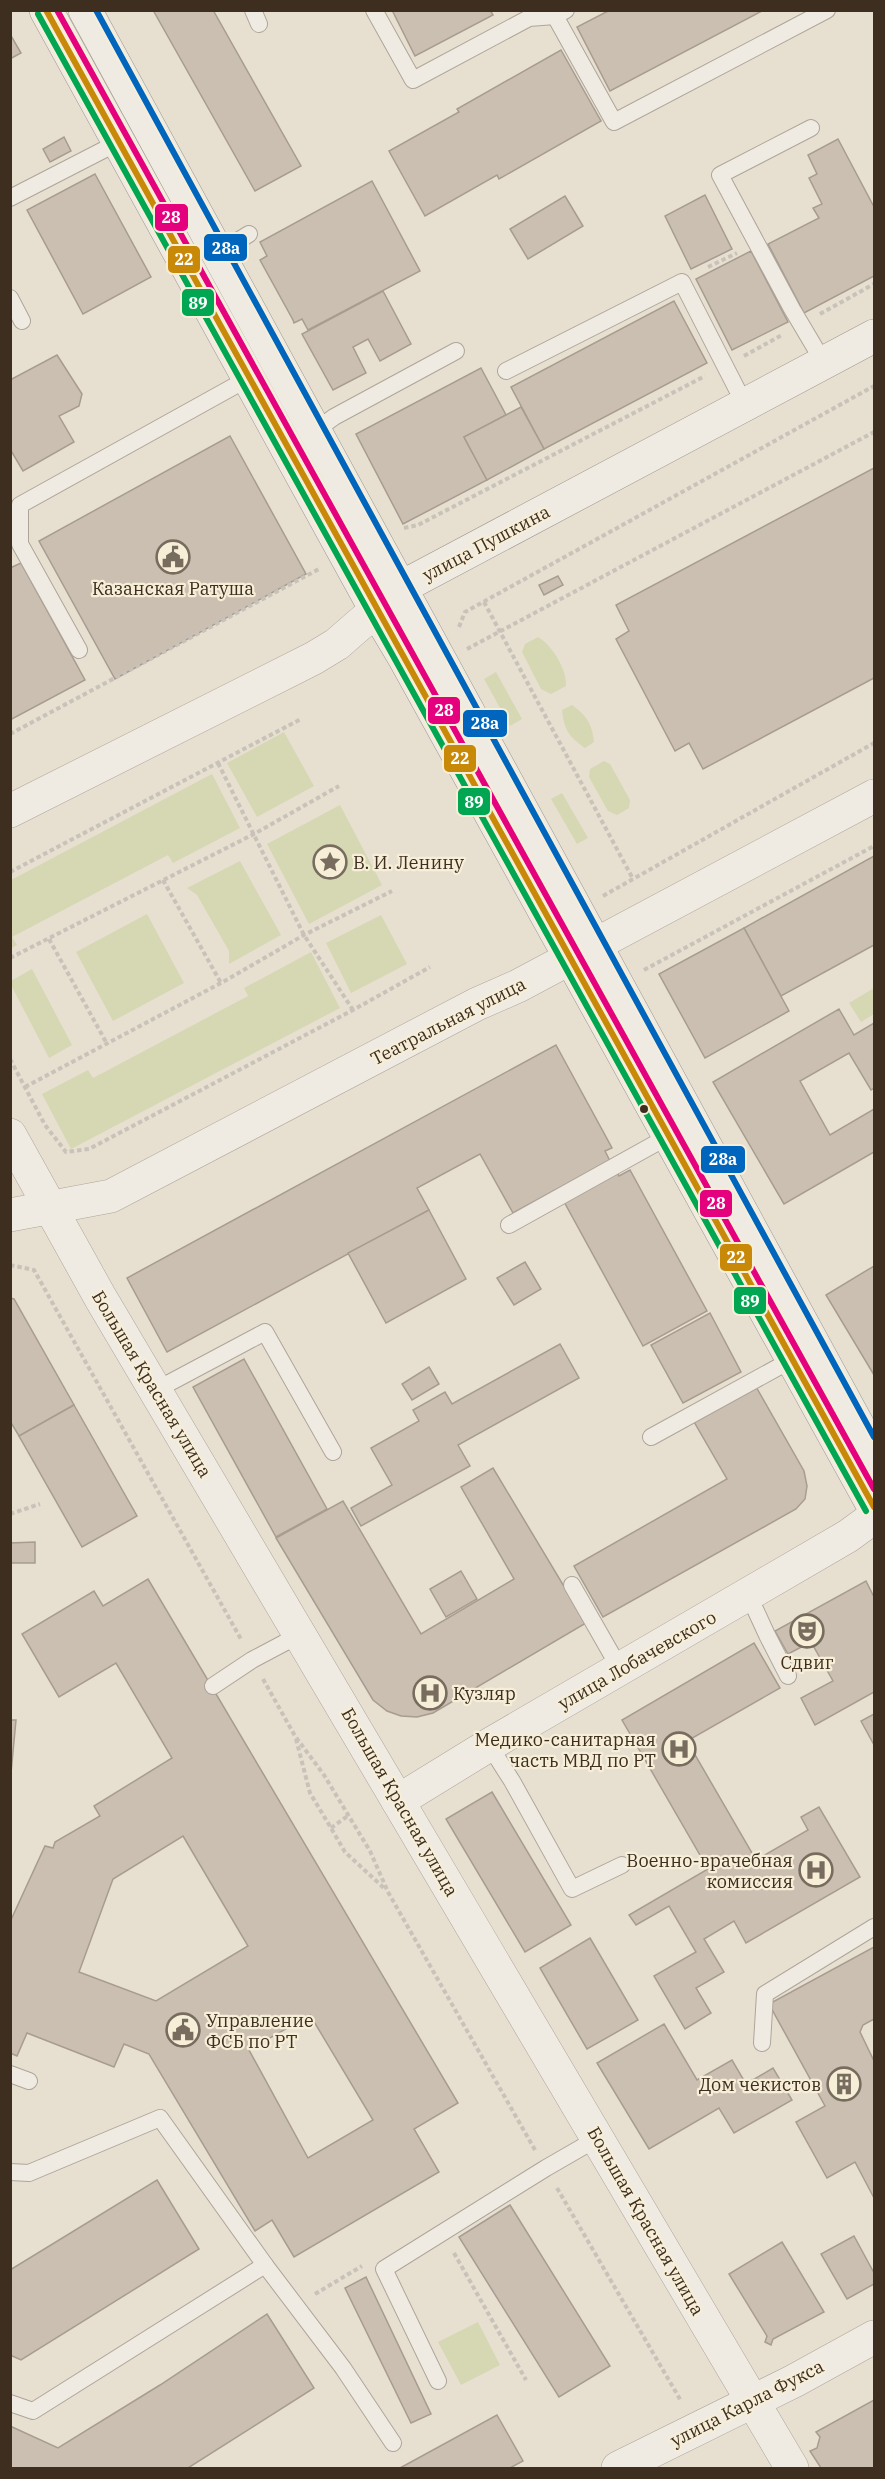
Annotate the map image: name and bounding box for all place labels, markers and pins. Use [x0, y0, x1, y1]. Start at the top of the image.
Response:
public building icon: Казанская Ратуша [155, 539, 191, 575]
place label: Казанская Ратуша [92, 577, 254, 600]
place icon: В. И. Ленину [312, 844, 348, 880]
place label: В. И. Ленину [353, 851, 464, 874]
unlabelled marker [638, 1103, 650, 1115]
theatre icon: Сдвиг [789, 1613, 825, 1649]
place label: Сдвиг [780, 1651, 834, 1674]
hospital icon: Кузляр [412, 1675, 448, 1711]
place label: Кузляр [453, 1682, 516, 1705]
place label: Медико-санитарная часть МВД по РТ [475, 1728, 656, 1772]
hospital icon: Медико-санитарная часть МВД по РТ [661, 1731, 697, 1767]
place label: Военно-врачебная комиссия [626, 1849, 793, 1893]
hospital icon: Военно-врачебная комиссия [798, 1852, 834, 1888]
place label: Управление ФСБ по РТ [206, 2009, 314, 2053]
public building icon: Управление ФСБ по РТ [165, 2012, 201, 2048]
building icon: Дом чекистов [826, 2066, 862, 2102]
place label: Дом чекистов [699, 2073, 821, 2096]

